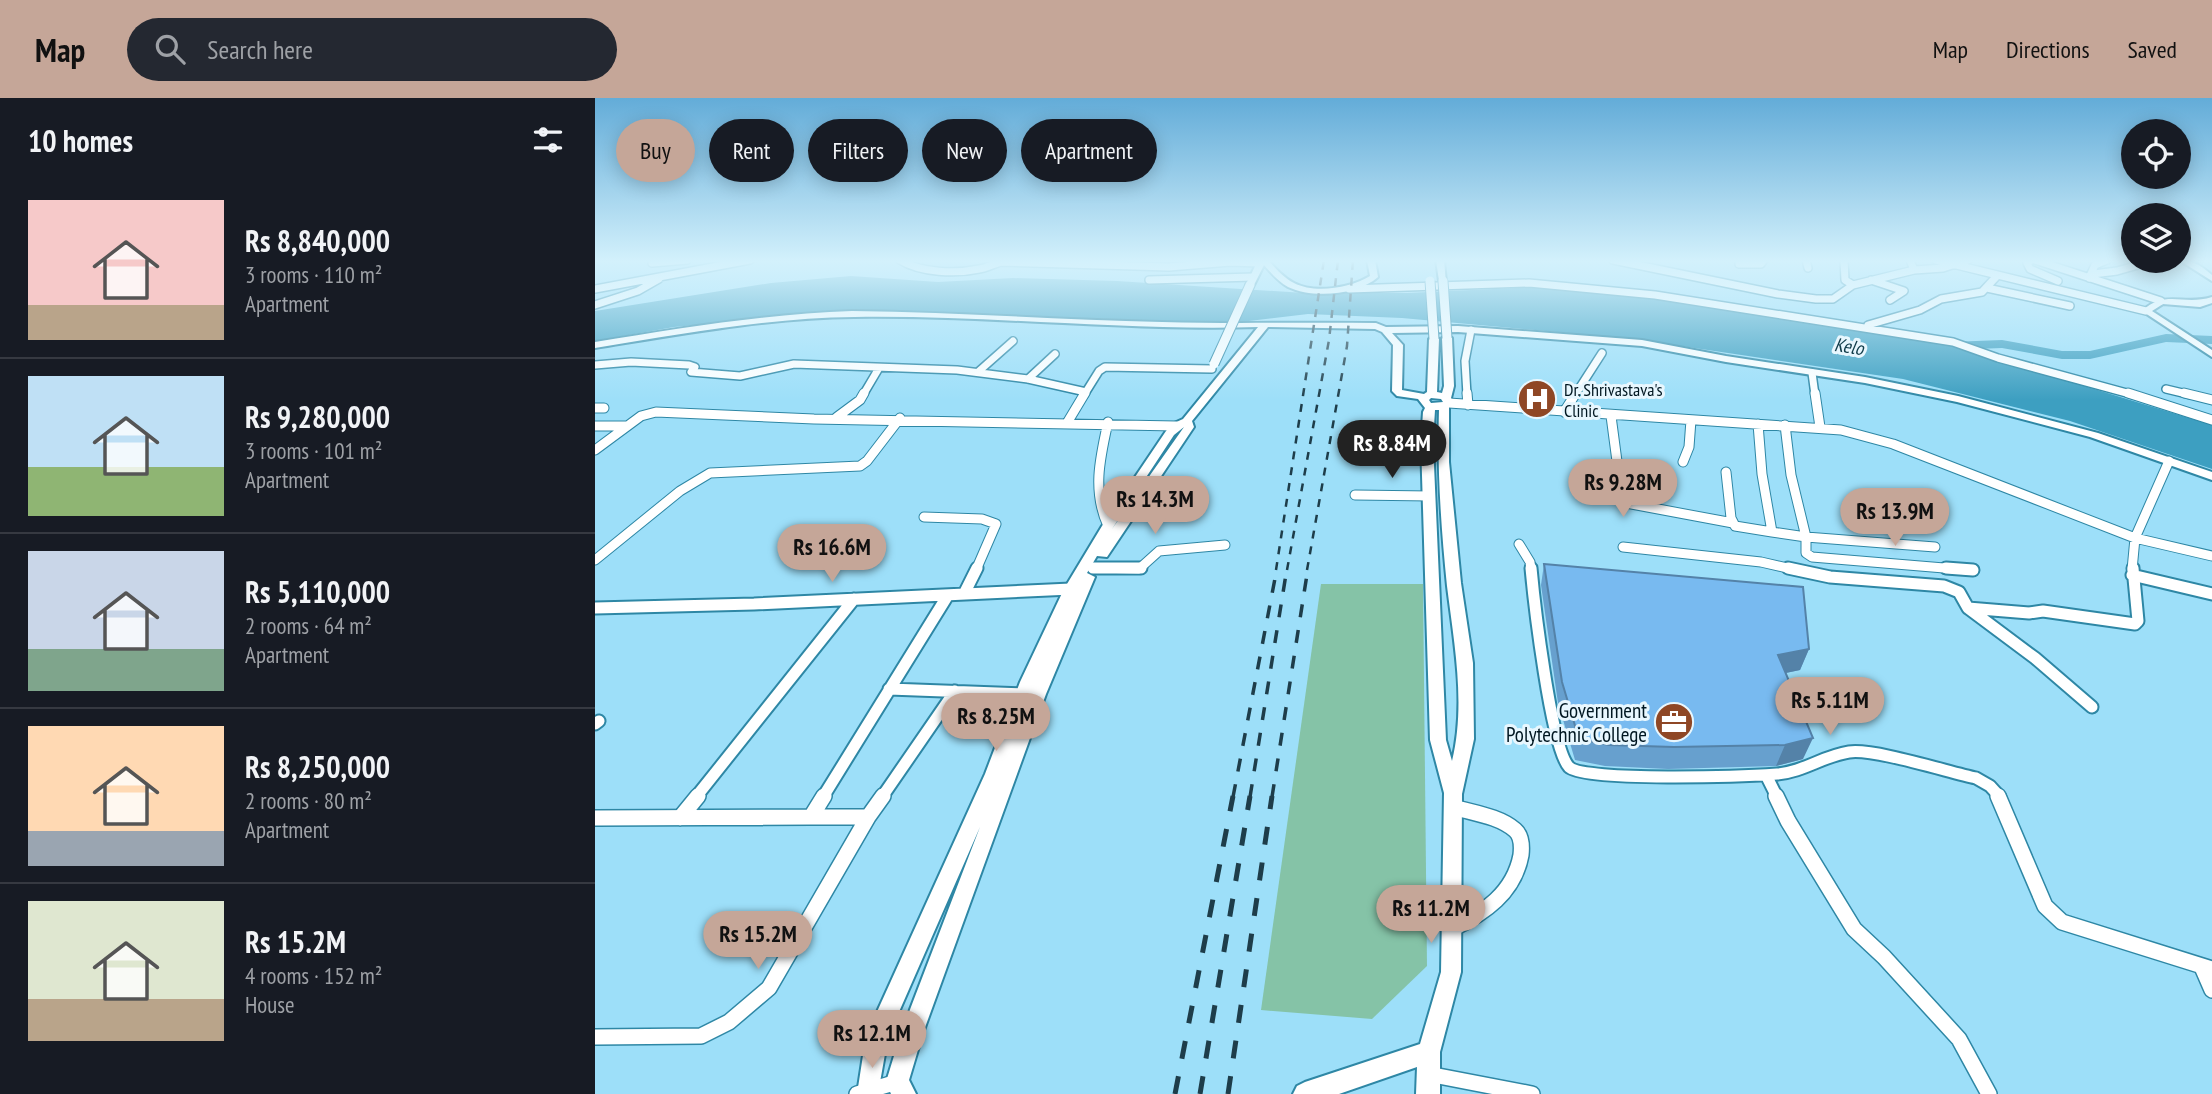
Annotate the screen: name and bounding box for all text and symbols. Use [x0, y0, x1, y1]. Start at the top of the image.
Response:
search box [127, 18, 617, 81]
text: Map [35, 28, 85, 71]
icon: search [151, 30, 189, 68]
text: Search here [207, 33, 313, 66]
text: Map [1933, 34, 1968, 65]
text: Directions [2006, 34, 2090, 65]
text: Saved [2128, 34, 2177, 65]
chip: Buy [616, 119, 695, 182]
chip: Rent [709, 119, 794, 182]
chip: Filters [808, 119, 908, 182]
chip: New [922, 119, 1007, 182]
chip: Apartment [1021, 119, 1157, 182]
map controls [2121, 119, 2191, 273]
button: locate [2121, 119, 2191, 189]
text: 10 homes [28, 121, 133, 160]
icon: filters [529, 121, 567, 159]
button: layers [2121, 203, 2191, 273]
text: Rs 8,840,000 [245, 221, 390, 260]
icon: home [84, 228, 168, 312]
text: 3 rooms · 110 m² [245, 260, 382, 289]
text: Apartment [245, 289, 329, 318]
water label: Kelo [1833, 332, 1867, 360]
hospital icon: Dr. Shrivastava's Clinic [1516, 378, 1558, 420]
place label: Dr. Shrivastava's Clinic [1564, 378, 1663, 422]
text: Rs 9,280,000 [245, 397, 390, 436]
icon: home [84, 404, 168, 488]
pin: Rs 8.84M [1320, 420, 1464, 480]
text: Rs 8.84M [1353, 428, 1431, 457]
text: 3 rooms · 101 m² [245, 436, 382, 465]
pin: Rs 9.28M [1551, 460, 1695, 519]
text: Apartment [245, 465, 329, 494]
text: Rs 9.28M [1584, 467, 1662, 496]
pin: Rs 14.3M [1083, 476, 1227, 536]
text: Rs 14.3M [1116, 484, 1194, 513]
pin: Rs 13.9M [1823, 489, 1967, 548]
text: Rs 13.9M [1856, 496, 1934, 525]
pin: Rs 16.6M [760, 524, 904, 584]
text: Rs 16.6M [793, 532, 871, 561]
text: Rs 5,110,000 [245, 572, 390, 611]
icon: home [84, 579, 168, 663]
text: 2 rooms · 64 m² [245, 611, 372, 640]
text: Apartment [245, 640, 329, 669]
pin: Rs 5.11M [1758, 678, 1902, 737]
text: Rs 5.11M [1791, 685, 1869, 714]
pin: Rs 8.25M [924, 694, 1068, 753]
place label: Government Polytechnic College [1506, 697, 1647, 748]
text: Rs 8.25M [957, 701, 1035, 730]
office icon: Government Polytechnic College [1653, 701, 1695, 743]
text: Rs 8,250,000 [245, 747, 390, 786]
icon: home [84, 754, 168, 838]
text: 2 rooms · 80 m² [245, 786, 372, 815]
text: Apartment [245, 815, 329, 844]
pin: Rs 11.2M [1359, 886, 1503, 945]
text: Rs 11.2M [1392, 893, 1470, 922]
pin: Rs 15.2M [686, 912, 830, 971]
text: Rs 15.2M [719, 919, 797, 948]
text: Rs 15.2M [245, 922, 346, 961]
icon: home [84, 929, 168, 1013]
text: 4 rooms · 152 m² [245, 961, 382, 990]
text: House [245, 990, 295, 1019]
pin: Rs 12.1M [800, 1010, 944, 1070]
text: Rs 12.1M [833, 1018, 911, 1047]

